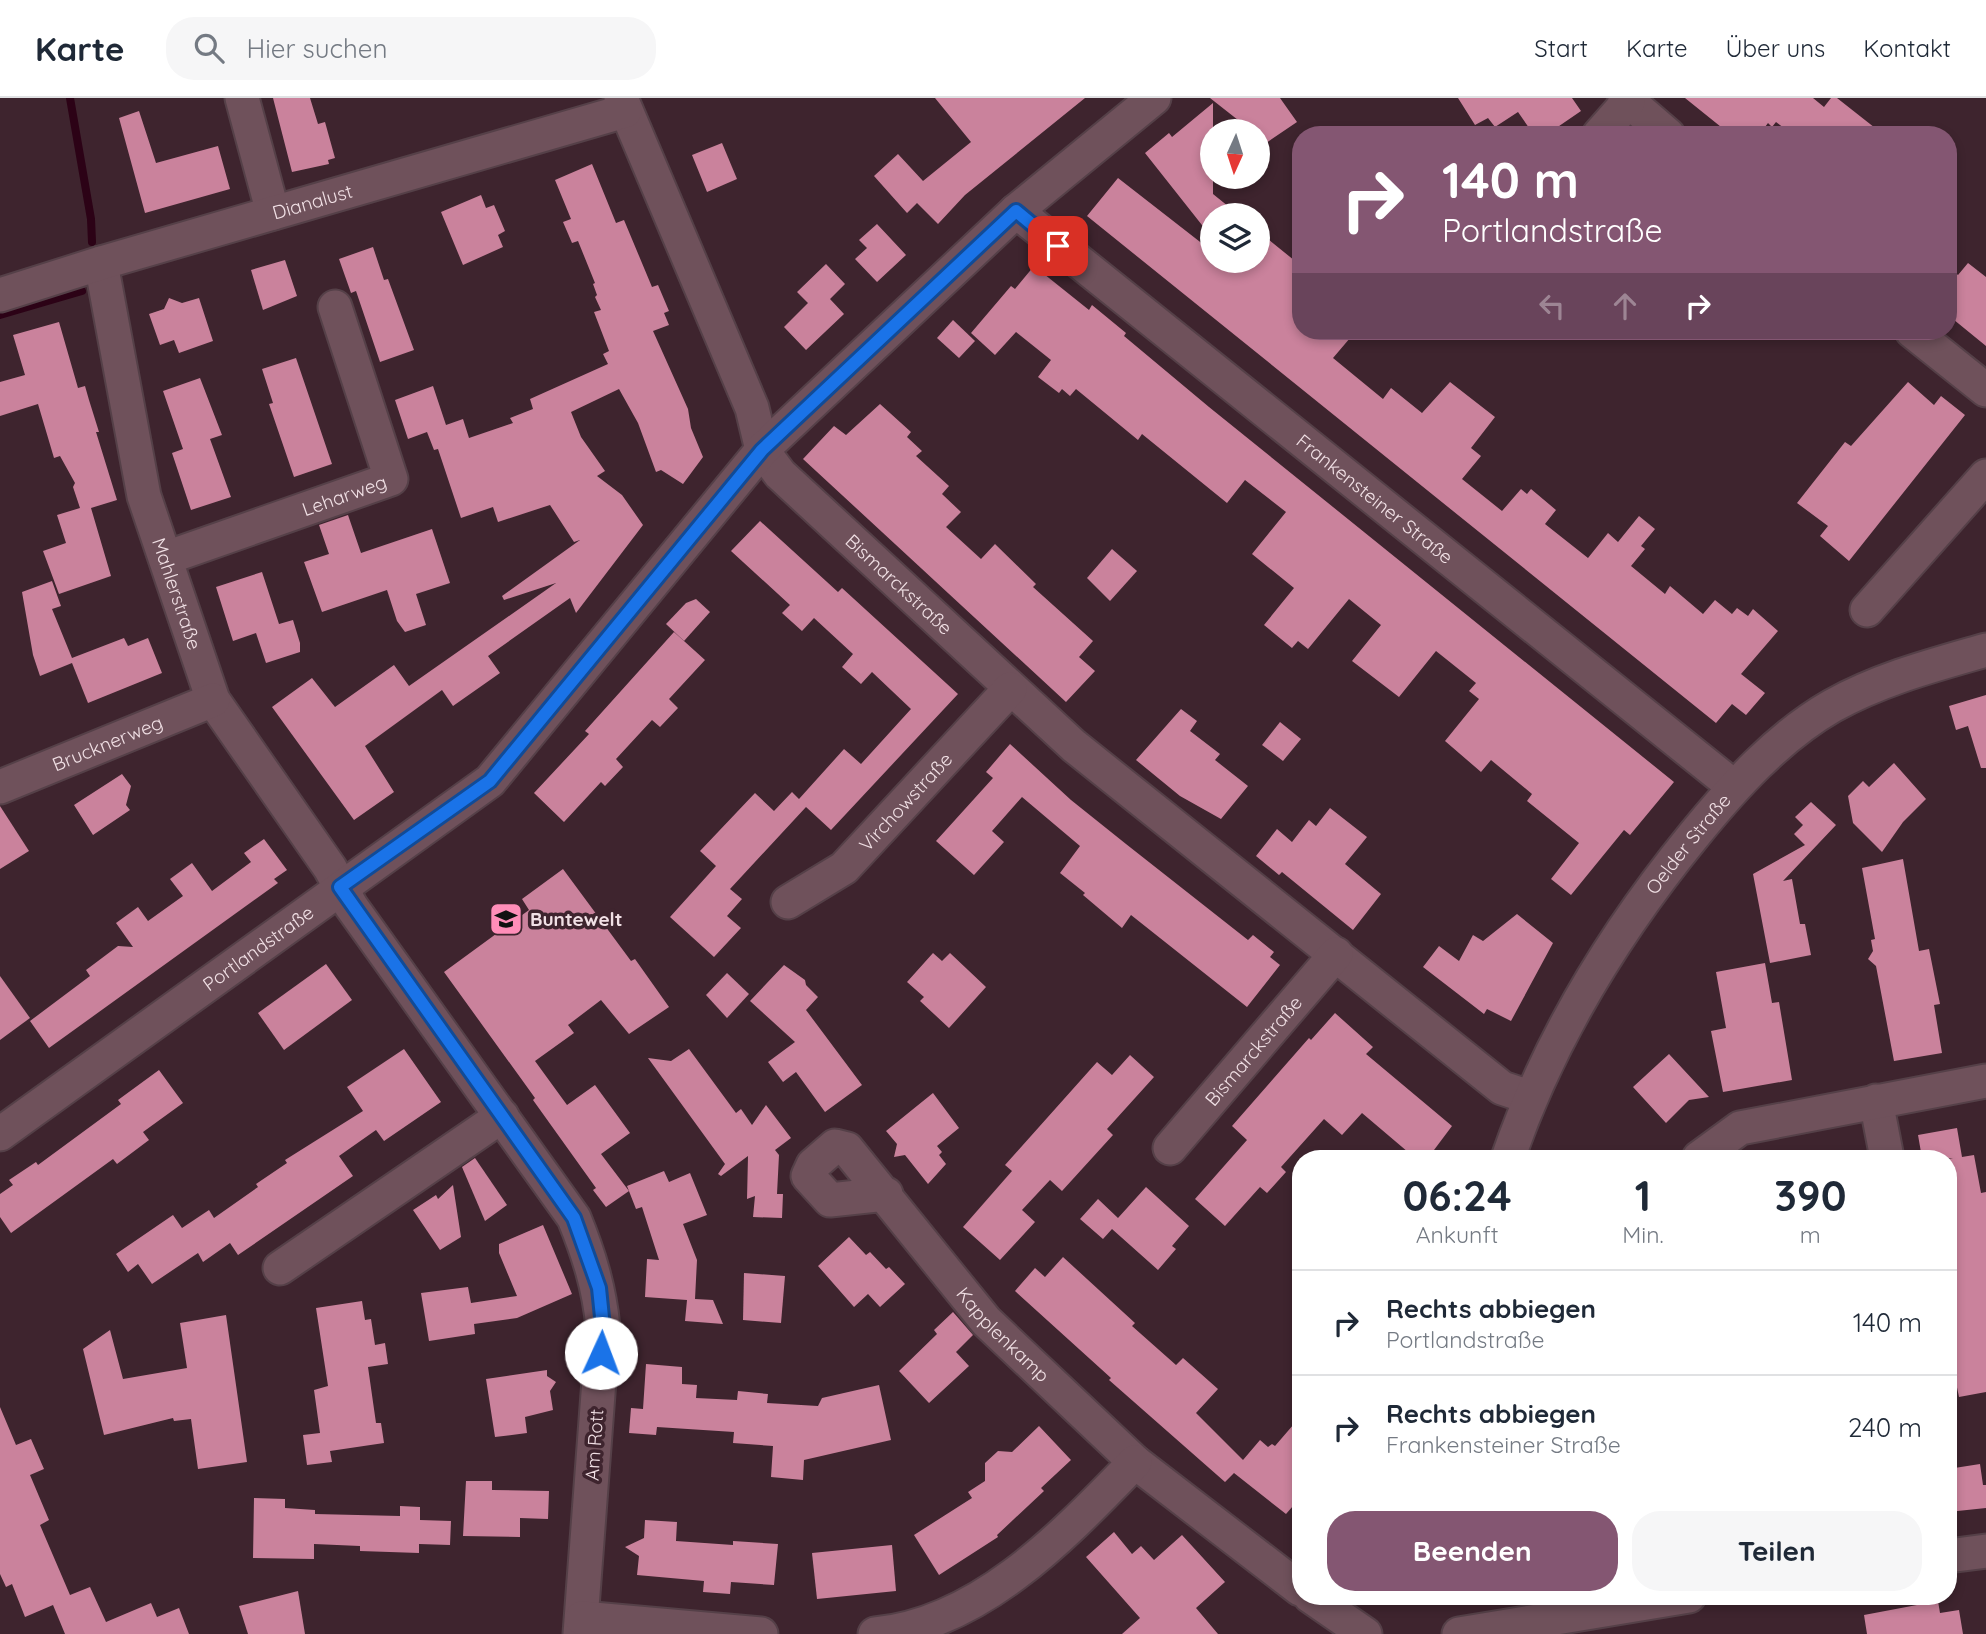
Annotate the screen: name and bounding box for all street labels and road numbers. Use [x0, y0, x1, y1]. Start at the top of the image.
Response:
street label: Dianalust [270, 179, 355, 225]
street label: Frankensteiner Straße [1292, 429, 1458, 569]
street label: Leharweg [299, 469, 390, 521]
street label: Bismarckstraße [841, 529, 958, 640]
street label: Mahlerstraße [147, 535, 207, 653]
street label: Brucknerweg [49, 710, 166, 776]
street label: Virchowstraße [854, 747, 957, 856]
street label: Oelder Straße [1640, 788, 1736, 899]
street label: Portlandstraße [198, 900, 318, 996]
street label: Bismarckstraße [1199, 991, 1307, 1111]
street label: Kapplenkamp [951, 1282, 1055, 1387]
street label: Am Rott [580, 1408, 608, 1482]

